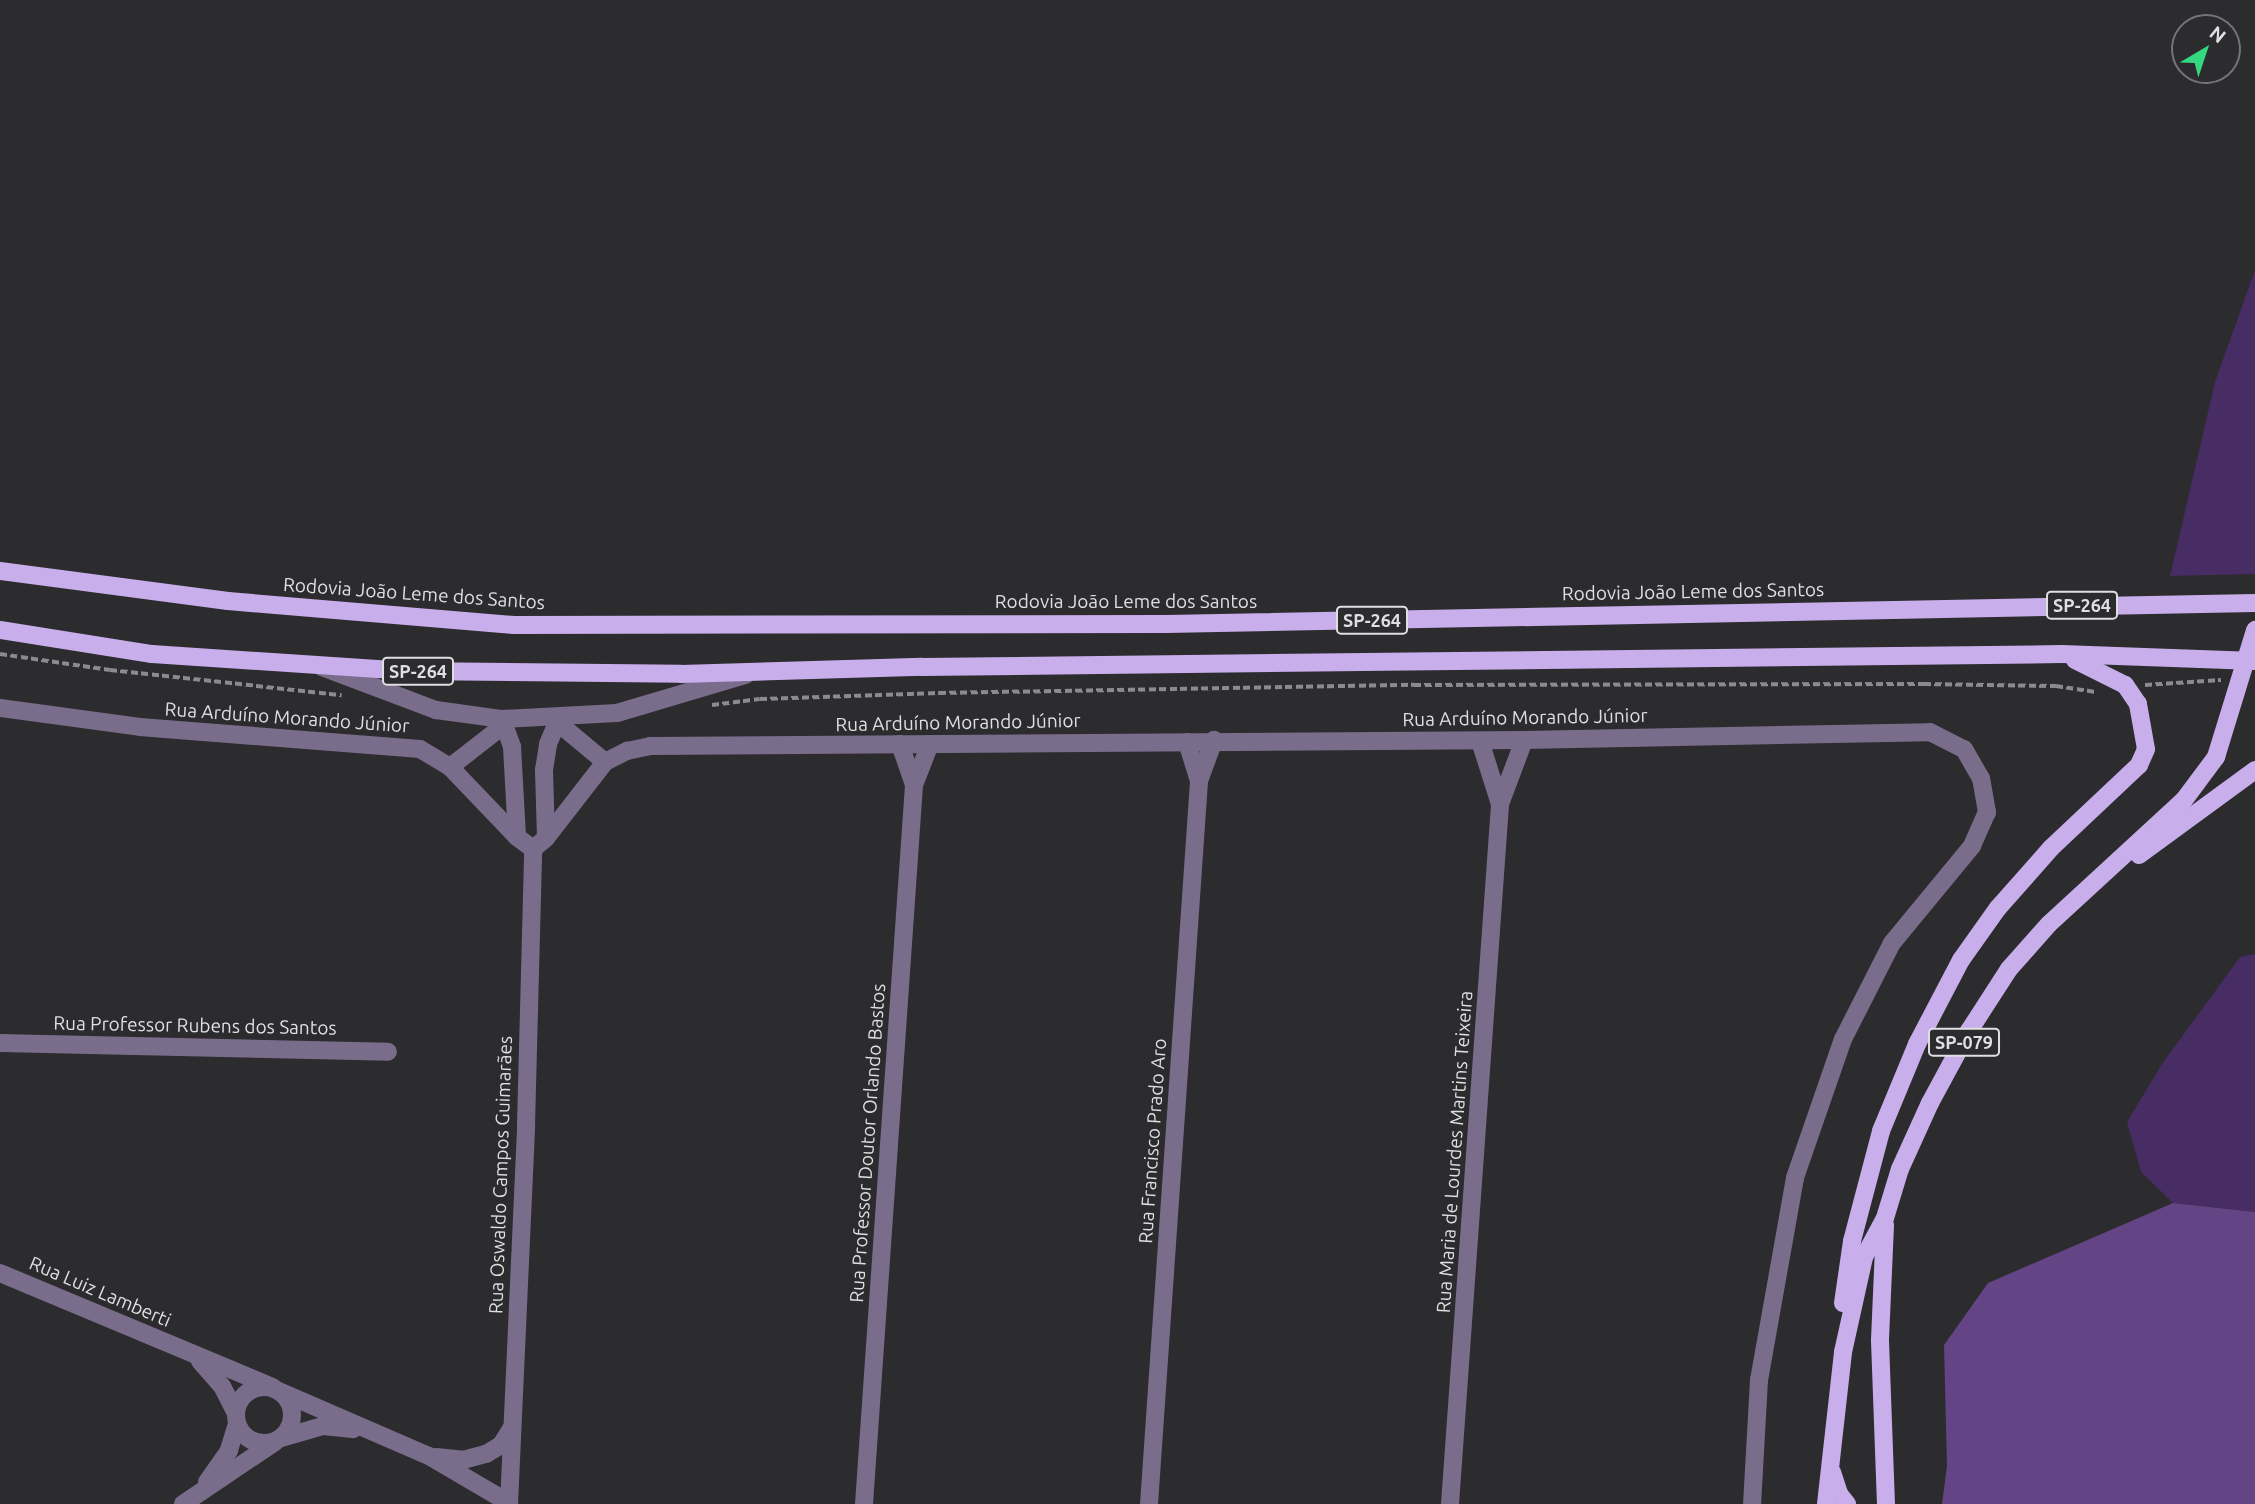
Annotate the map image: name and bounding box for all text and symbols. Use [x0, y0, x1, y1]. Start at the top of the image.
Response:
north arrow [2171, 14, 2241, 84]
text: N [2206, 21, 2230, 47]
street label: Rodovia João Leme dos Santos [282, 573, 546, 615]
street label: Rodovia João Leme dos Santos [1562, 578, 1824, 606]
road number: SP-264 [2045, 590, 2119, 620]
street label: Rodovia João Leme dos Santos [995, 591, 1257, 613]
road number: SP-264 [1335, 606, 1409, 634]
road number: SP-264 [381, 656, 455, 686]
street label: Rua Arduíno Morando Júnior [164, 698, 410, 738]
street label: Rua Arduíno Morando Júnior [1402, 704, 1648, 732]
street label: Rua Arduíno Morando Júnior [835, 709, 1081, 737]
street label: Rua Professor Doutor Orlando Bastos [845, 983, 891, 1303]
street label: Rua Maria de Lourdes Martins Teixeira [1432, 990, 1478, 1314]
street label: Rua Professor Rubens dos Santos [53, 1012, 337, 1040]
road number: SP-079 [1927, 1028, 2001, 1056]
street label: Rua Oswaldo Campos Guimarães [485, 1035, 517, 1315]
street label: Rua Francisco Prado Aro [1134, 1038, 1172, 1244]
street label: Rua Luiz Lamberti [26, 1252, 174, 1332]

